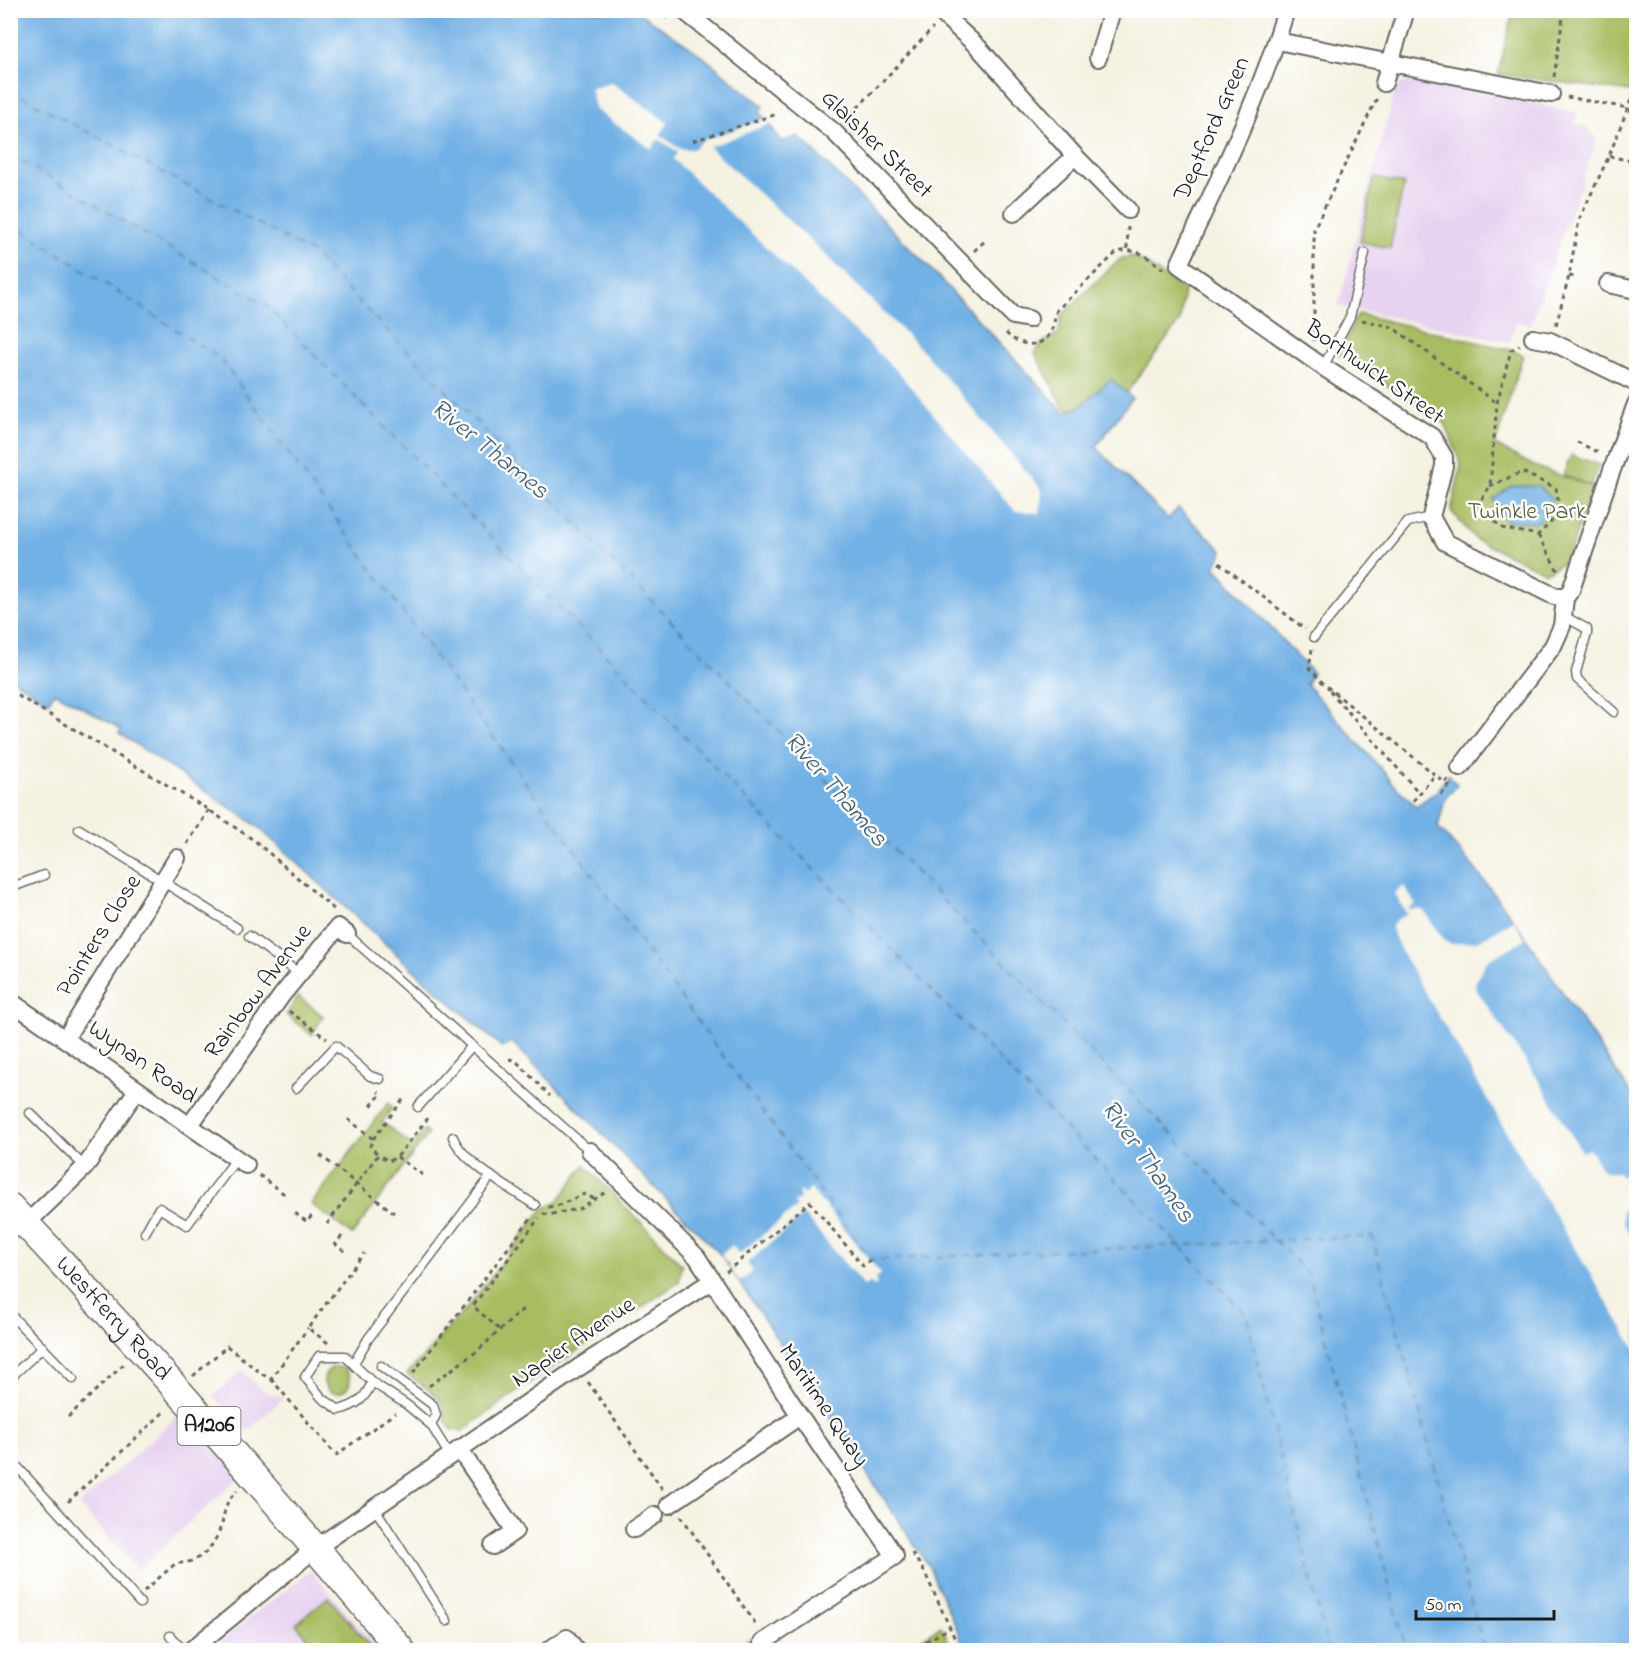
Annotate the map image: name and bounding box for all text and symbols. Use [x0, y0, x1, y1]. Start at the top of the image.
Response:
street label: Deptford Green [1165, 51, 1260, 208]
street label: Glaisher Street [812, 82, 940, 208]
street label: Borthwick Street [1296, 311, 1451, 434]
water label: River Thames [422, 390, 557, 510]
park label: Twinkle Park [1468, 495, 1587, 530]
water label: River Thames [774, 724, 897, 857]
street label: Pointers Close [49, 868, 152, 1004]
street label: Rainbow Avenue [197, 917, 322, 1067]
street label: Wynan Road [79, 1012, 204, 1115]
water label: River Thames [1091, 1093, 1204, 1232]
street label: Westferry Road [47, 1249, 179, 1389]
street label: Napier Avenue [505, 1289, 643, 1397]
street label: Maritime Quay [768, 1337, 877, 1475]
road number: A1206 [178, 1407, 240, 1445]
scale bar [1416, 1583, 1554, 1621]
text: 50 m [1425, 1593, 1462, 1619]

